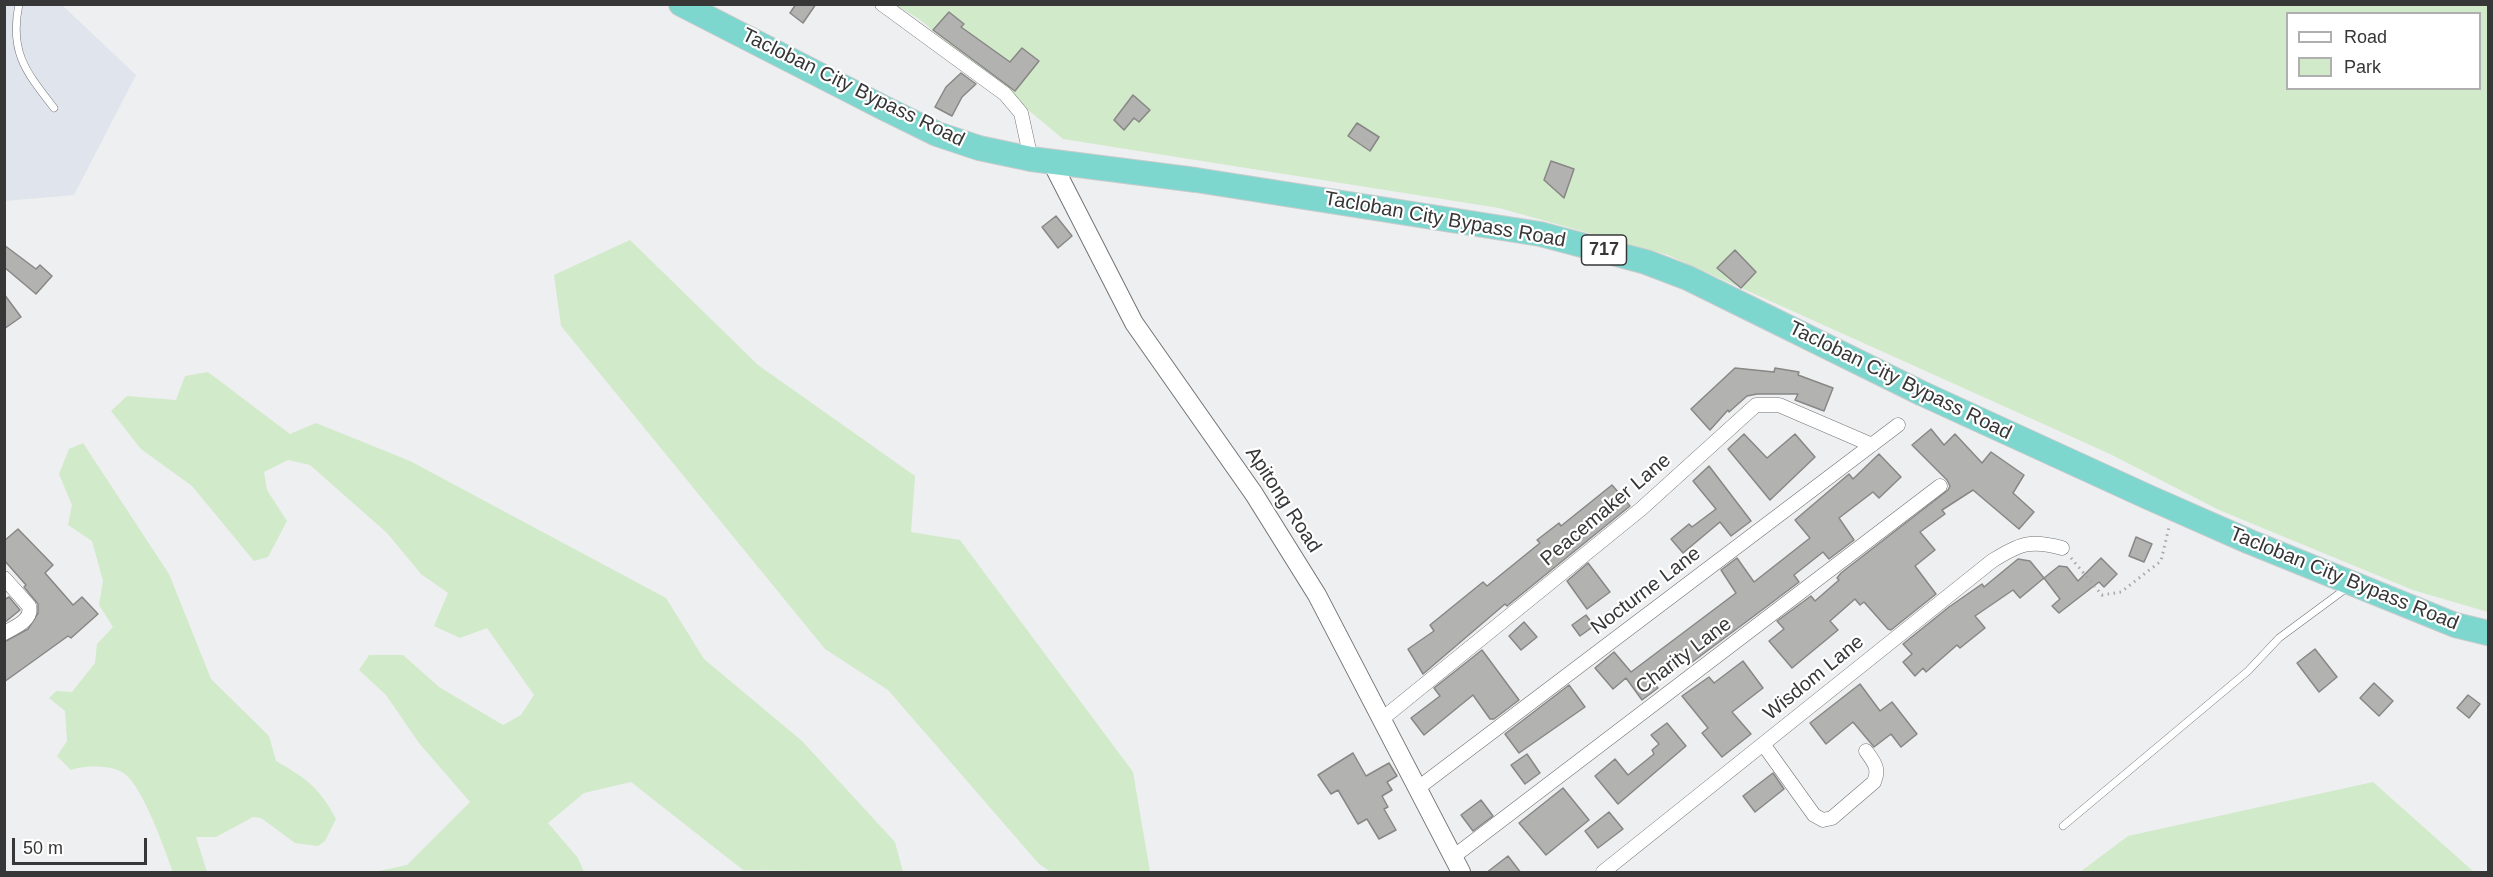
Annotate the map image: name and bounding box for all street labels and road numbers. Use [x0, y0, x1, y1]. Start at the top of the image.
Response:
street label: Tacloban City Bypass Road [738, 24, 968, 152]
street label: Tacloban City Bypass Road [1322, 187, 1568, 253]
road number: 717 [1582, 235, 1626, 265]
street label: Tacloban City Bypass Road [1785, 317, 2015, 445]
street label: Apitong Road [1240, 443, 1326, 557]
street label: Peacemaker Lane [1536, 449, 1676, 571]
street label: Tacloban City Bypass Road [2226, 522, 2462, 636]
street label: Nocturne Lane [1586, 542, 1706, 640]
street label: Charity Lane [1631, 612, 1737, 700]
street label: Wisdom Lane [1759, 630, 1869, 726]

